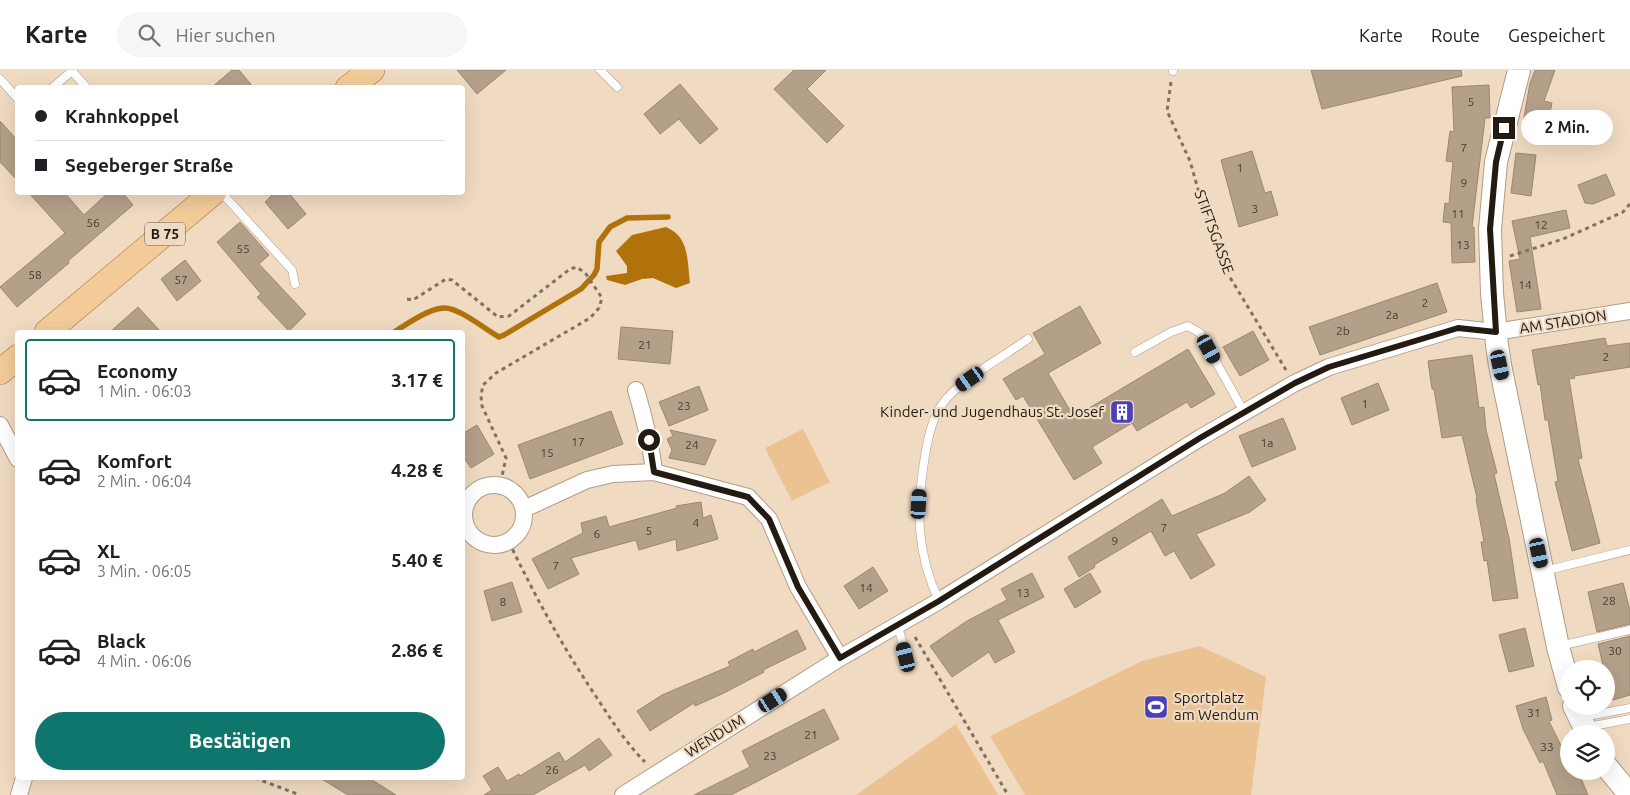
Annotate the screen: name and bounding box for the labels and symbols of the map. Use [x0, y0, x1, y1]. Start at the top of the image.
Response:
house number: 5 [1468, 95, 1474, 108]
callout: 2 Min. [1522, 110, 1614, 146]
route end [1493, 117, 1515, 139]
house number: 7 [1461, 141, 1467, 154]
house number: 1 [1237, 161, 1243, 174]
house number: 9 [1461, 176, 1467, 189]
street label: STIFTSGASSE [1191, 187, 1238, 276]
house number: 3 [1252, 202, 1258, 215]
house number: 11 [1451, 207, 1465, 220]
house number: 56 [86, 216, 100, 229]
house number: 12 [1534, 218, 1548, 231]
road number: B 75 [145, 222, 185, 245]
house number: 13 [1456, 238, 1470, 251]
house number: 55 [236, 242, 250, 255]
house number: 58 [28, 268, 42, 281]
house number: 57 [174, 273, 188, 286]
house number: 14 [1518, 278, 1532, 291]
house number: 2 [1422, 296, 1428, 309]
street label: AM STADION [1518, 306, 1608, 337]
house number: 2a [1386, 308, 1398, 321]
house number: 2b [1336, 324, 1350, 337]
car [1195, 332, 1222, 366]
house number: 21 [638, 338, 652, 351]
car [1489, 349, 1510, 381]
house number: 2 [1603, 350, 1609, 363]
car [953, 364, 986, 394]
house number: 1 [1362, 397, 1368, 410]
house number: 23 [677, 399, 691, 412]
building icon: Kinder- und Jugendhaus St. Josef [1109, 399, 1135, 425]
place label: Kinder- und Jugendhaus St. Josef [880, 403, 1104, 420]
route start [638, 429, 660, 451]
house number: 17 [571, 435, 585, 448]
house number: 1a [1261, 436, 1273, 449]
house number: 24 [685, 438, 699, 451]
house number: 15 [540, 446, 554, 459]
car [910, 489, 927, 519]
house number: 4 [693, 516, 700, 529]
house number: 7 [1161, 521, 1167, 534]
house number: 5 [646, 524, 652, 537]
house number: 6 [594, 527, 601, 540]
house number: 9 [1112, 534, 1118, 547]
car [1528, 537, 1549, 569]
house number: 7 [553, 559, 559, 572]
house number: 14 [859, 581, 873, 594]
house number: 13 [1016, 586, 1030, 599]
house number: 28 [1602, 594, 1616, 607]
house number: 8 [500, 595, 507, 608]
car [895, 641, 916, 673]
house number: 30 [1608, 644, 1622, 657]
car [756, 686, 789, 714]
place label: Sportplatz am Wendum [1174, 689, 1259, 723]
sports icon: Sportplatz am Wendum [1143, 694, 1169, 720]
house number: 31 [1527, 706, 1541, 719]
street label: WENDUM [682, 711, 748, 760]
house number: 21 [804, 728, 818, 741]
house number: 33 [1540, 740, 1554, 753]
house number: 23 [763, 749, 777, 762]
house number: 26 [545, 763, 559, 776]

